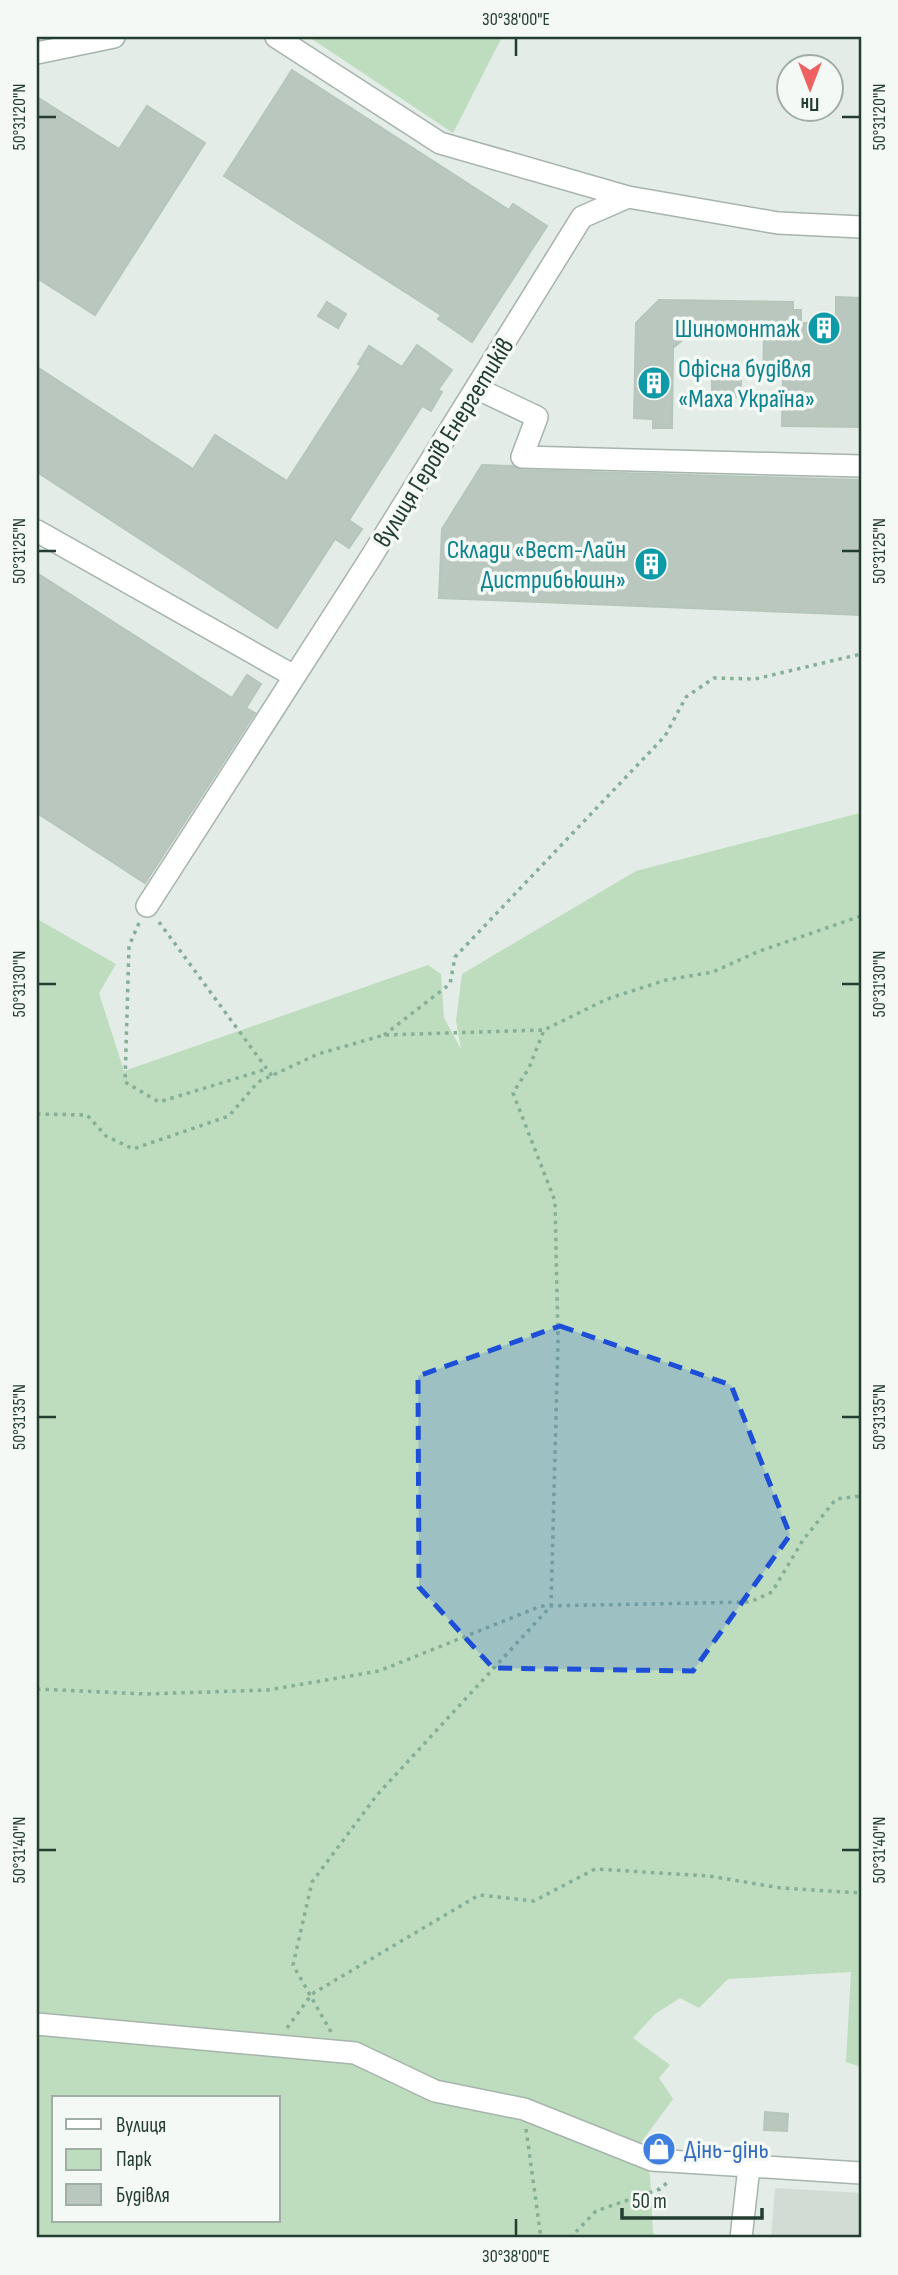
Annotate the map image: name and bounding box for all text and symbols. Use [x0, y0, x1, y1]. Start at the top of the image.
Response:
text: 30°38'00"E [482, 9, 550, 30]
north arrow [776, 52, 846, 122]
text: 50°31'20"N [9, 84, 30, 150]
text: 50°31'20"N [869, 84, 890, 150]
text: Пн [801, 92, 819, 115]
building icon: Шиномонтаж [805, 309, 843, 347]
place label: Шиномонтаж [675, 314, 800, 345]
street label: вулиця Героїв Енергетиків [367, 332, 521, 553]
place label: Офісна будівля «Маха Україна» [678, 354, 815, 415]
building icon: Офісна будівля «Маха Україна» [635, 364, 673, 402]
text: 50°31'25"N [9, 518, 30, 584]
text: 50°31'25"N [869, 518, 890, 584]
place label: Склади «Вест-Лайн Дистрибьюшн» [447, 535, 626, 596]
building icon: Склади «Вест-Лайн Дистрибьюшн» [632, 545, 670, 583]
text: 50°31'30"N [9, 951, 30, 1017]
text: 50°31'30"N [869, 951, 890, 1017]
text: 50°31'35"N [9, 1384, 30, 1450]
text: 50°31'35"N [869, 1384, 890, 1450]
text: 50°31'40"N [9, 1817, 30, 1883]
text: 50°31'40"N [869, 1817, 890, 1883]
legend [52, 2096, 280, 2222]
text: Вулиця [116, 2113, 166, 2138]
shop icon: Дінь-дінь [640, 2130, 678, 2168]
place label: Дінь-дінь [684, 2135, 769, 2166]
text: Парк [116, 2147, 151, 2172]
scale bar [622, 2177, 762, 2221]
text: Будівля [116, 2183, 170, 2208]
text: 50 m [632, 2189, 667, 2214]
text: 30°38'00"E [482, 2246, 550, 2267]

